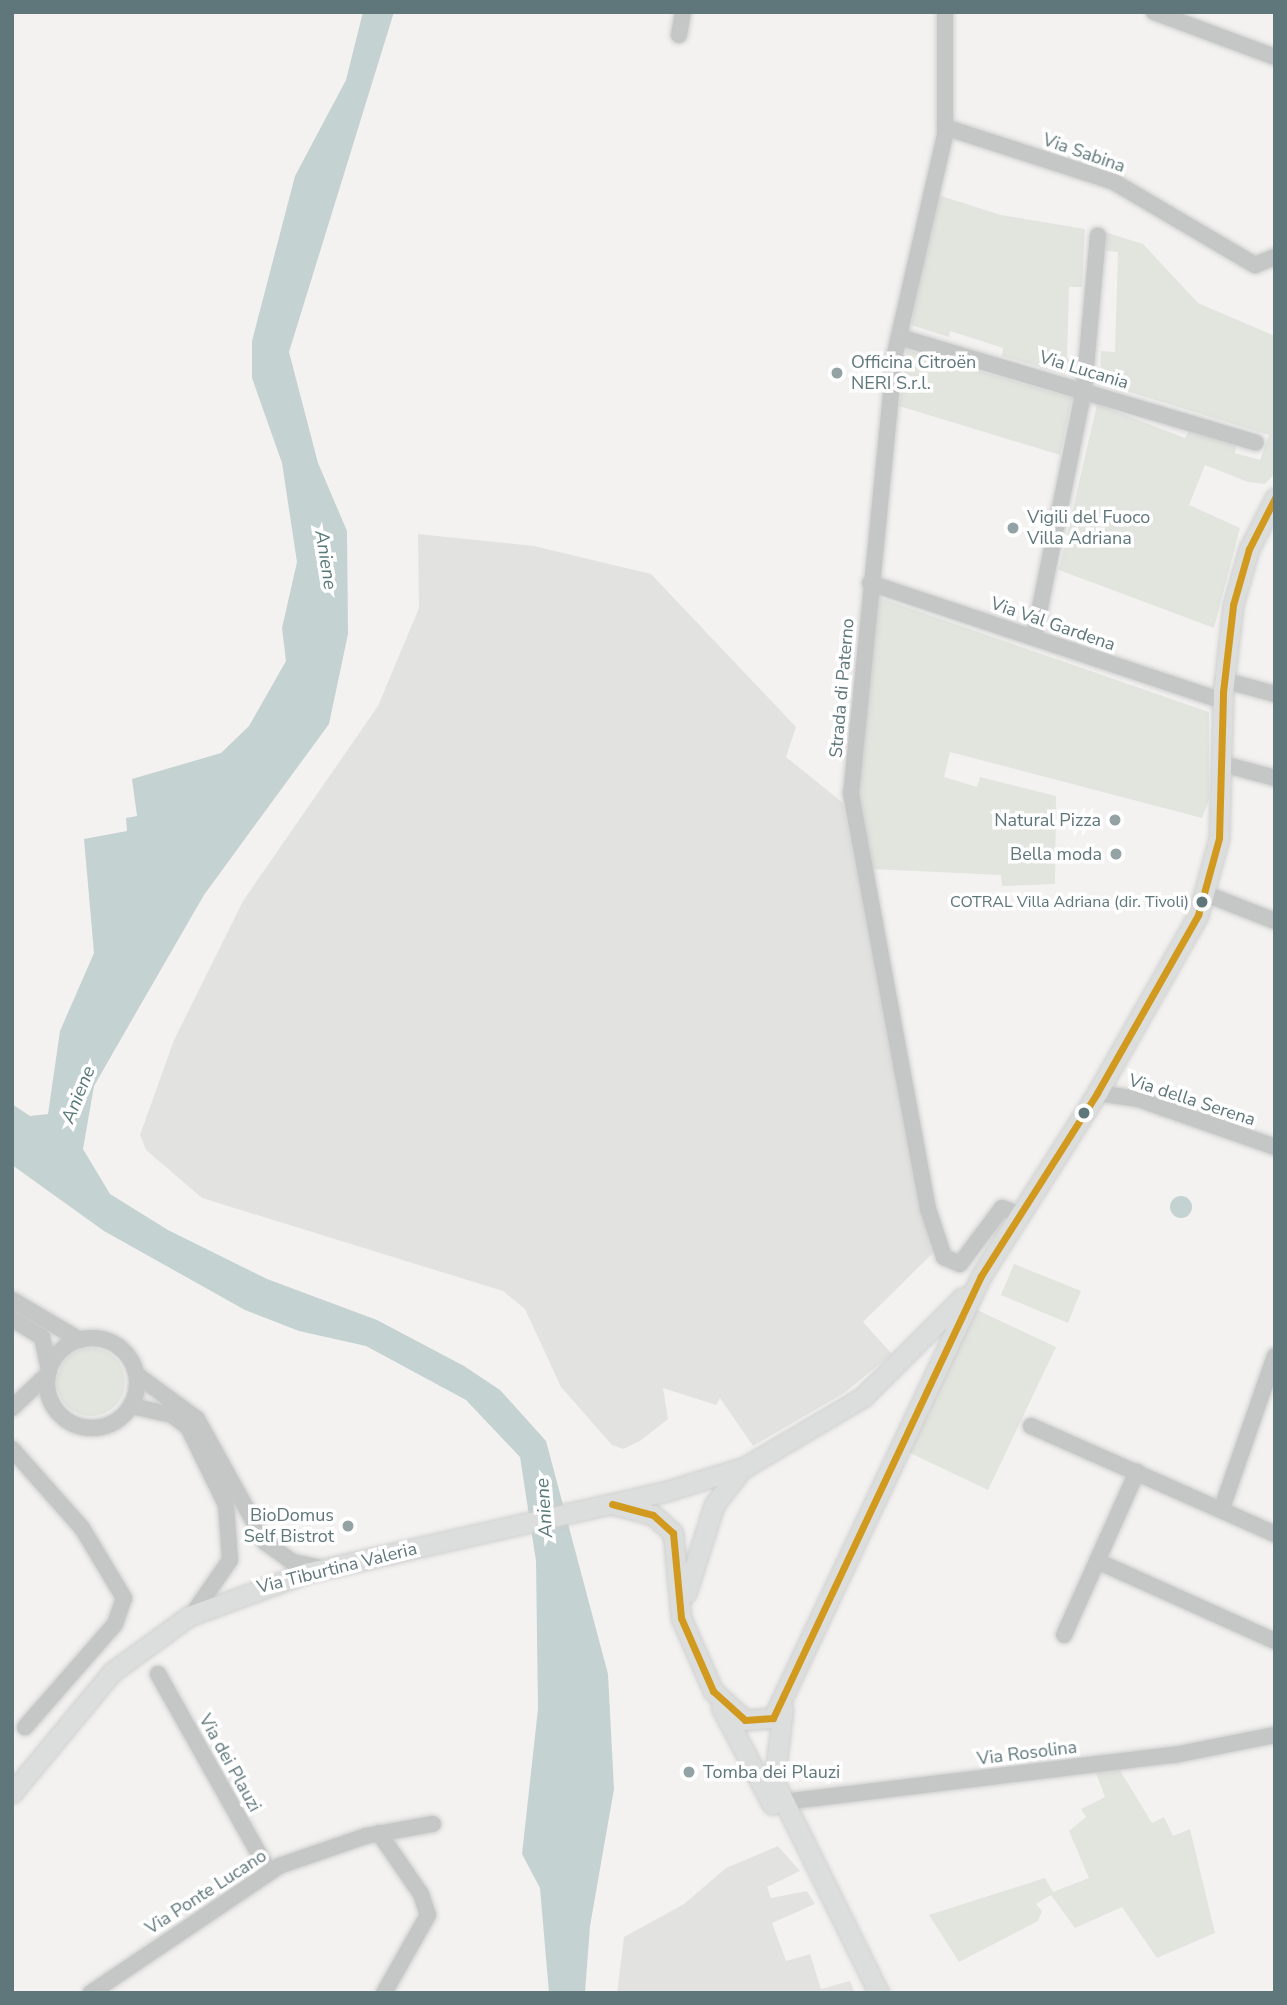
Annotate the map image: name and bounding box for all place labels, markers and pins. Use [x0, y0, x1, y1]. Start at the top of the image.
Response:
place label: Officina Citroën NERI S.r.l. [851, 352, 976, 394]
marker: Officina Citroën NERI S.r.l. [829, 365, 845, 381]
place label: Vigili del Fuoco Villa Adriana [1027, 507, 1150, 550]
marker: Vigili del Fuoco Villa Adriana [1005, 520, 1021, 536]
place label: Natural Pizza [994, 809, 1101, 831]
marker: Natural Pizza [1107, 812, 1123, 828]
place label: Bella moda [1010, 843, 1102, 865]
marker: Bella moda [1108, 846, 1124, 862]
place label: COTRAL Villa Adriana (dir. Tivoli) [950, 892, 1189, 912]
marker: COTRAL Villa Adriana (dir. Tivoli) [1195, 895, 1209, 909]
unlabelled marker [1077, 1106, 1091, 1120]
place label: BioDomus Self Bistrot [244, 1505, 334, 1548]
marker: BioDomus Self Bistrot [340, 1518, 356, 1534]
place label: Tomba dei Plauzi [703, 1761, 840, 1783]
marker: Tomba dei Plauzi [681, 1764, 697, 1780]

